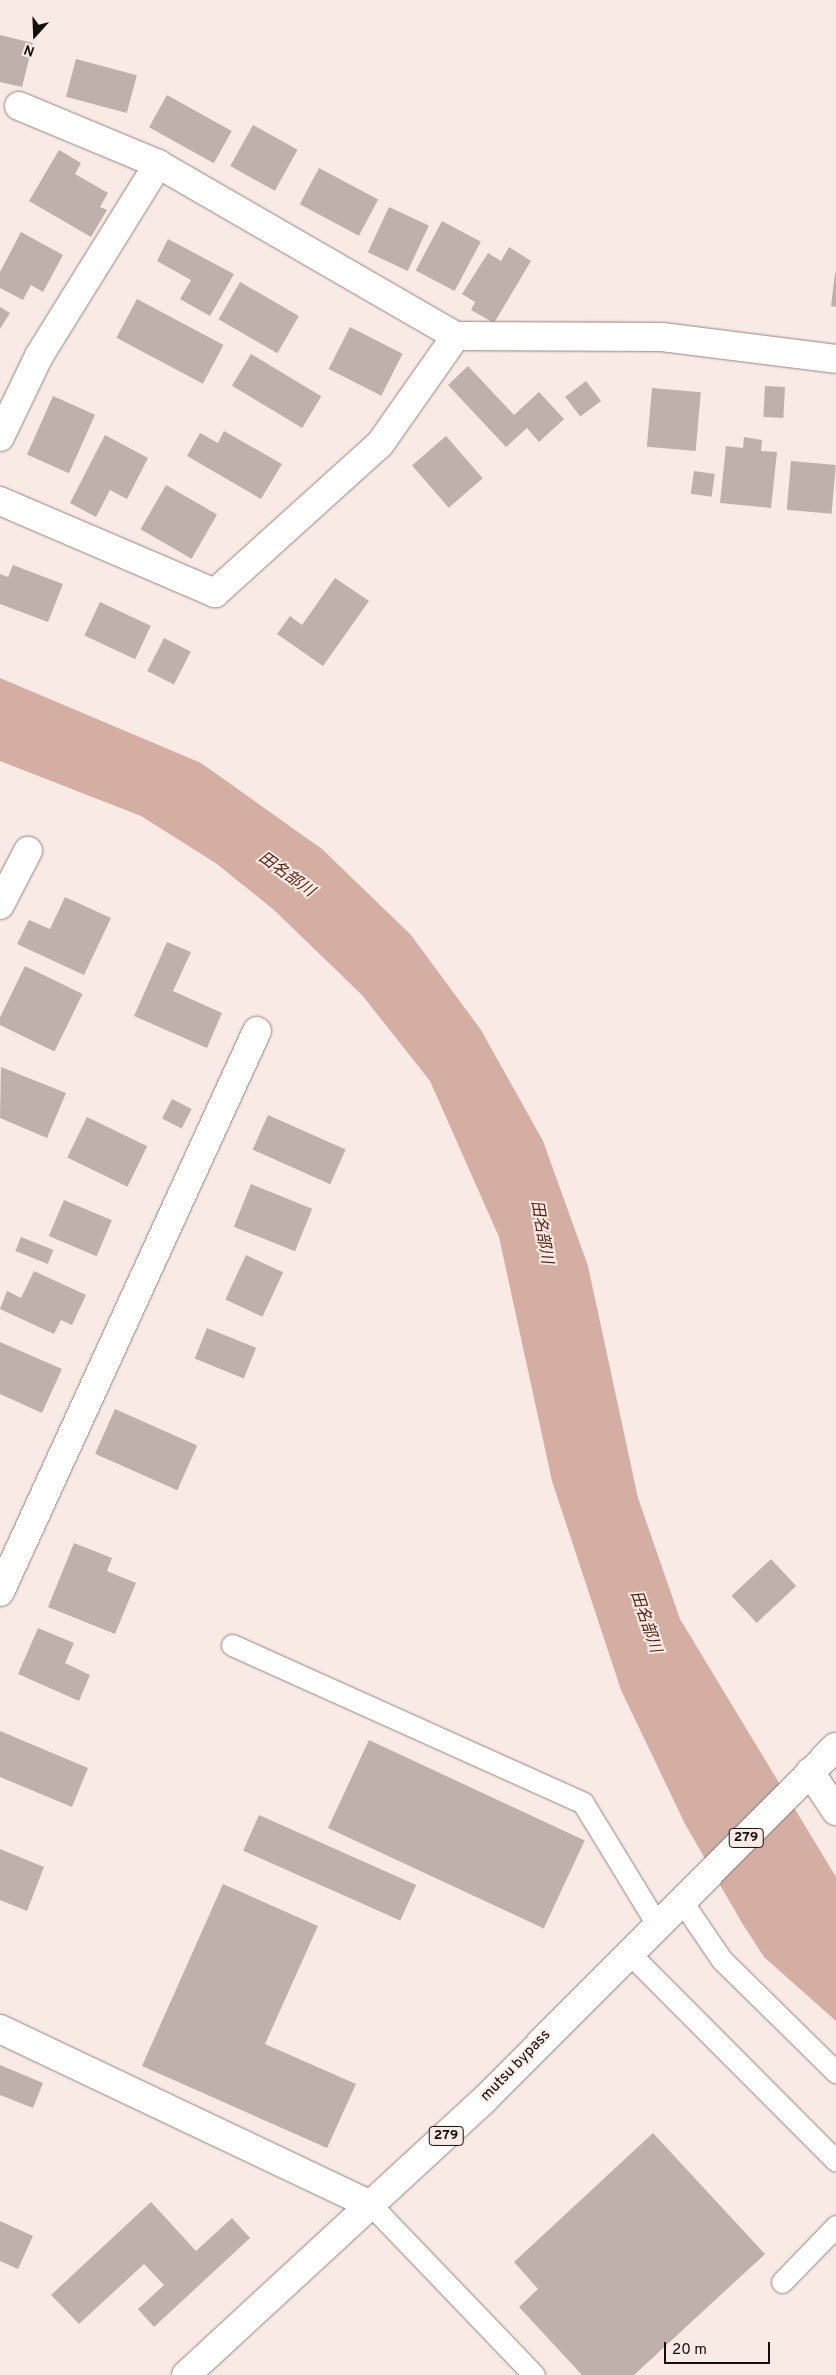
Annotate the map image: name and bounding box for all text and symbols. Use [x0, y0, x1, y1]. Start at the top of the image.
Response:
north arrow [10, 10, 60, 60]
text: N [22, 40, 37, 59]
water label: 田名部川 [254, 848, 318, 902]
water label: 田名部川 [526, 1199, 556, 1265]
water label: 田名部川 [626, 1589, 664, 1655]
road number: 279 [728, 1826, 764, 1850]
street label: mutsu bypass [477, 2026, 555, 2106]
road number: 279 [428, 2124, 464, 2148]
scale bar [666, 2332, 772, 2364]
text: 20 m [672, 2341, 707, 2360]

